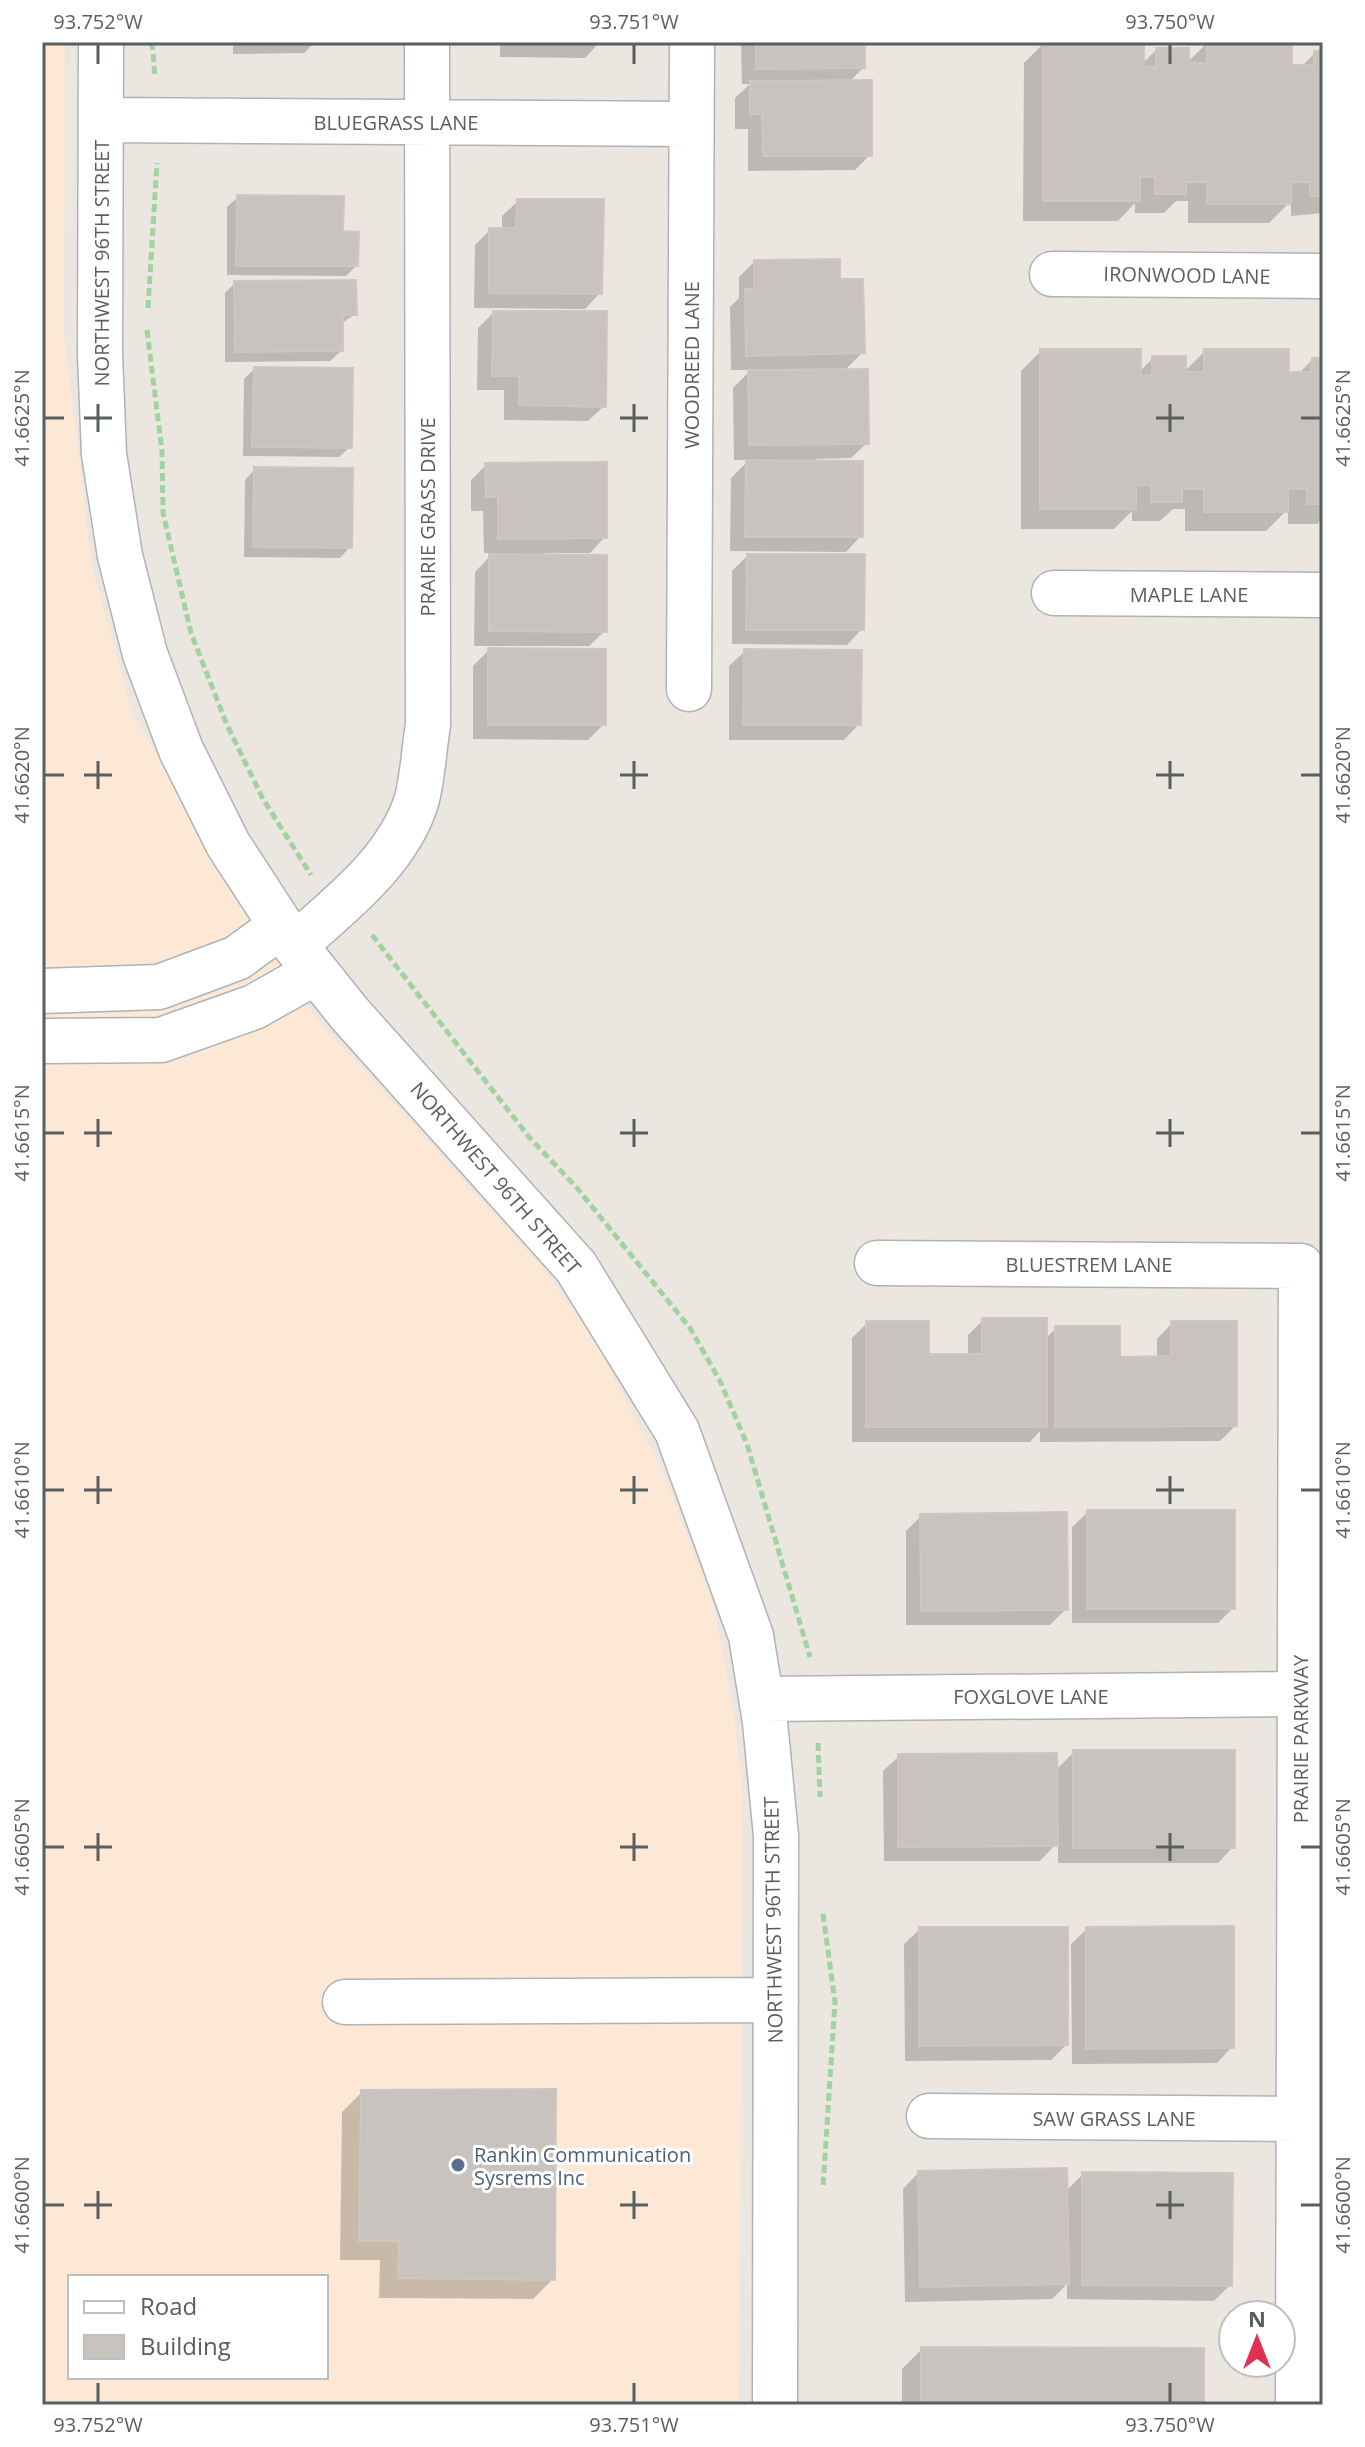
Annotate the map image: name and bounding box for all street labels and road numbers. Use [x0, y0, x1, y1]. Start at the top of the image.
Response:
street label: BLUEGRASS LANE [314, 109, 478, 136]
street label: NORTHWEST 96TH STREET [88, 140, 115, 386]
street label: IRONWOOD LANE [1103, 260, 1271, 290]
street label: WOODREED LANE [678, 281, 705, 449]
street label: PRAIRIE GRASS DRIVE [414, 418, 441, 616]
street label: MAPLE LANE [1130, 581, 1248, 608]
street label: NORTHWEST 96TH STREET [405, 1076, 587, 1280]
street label: BLUESTREM LANE [1006, 1251, 1172, 1278]
street label: PRAIRIE PARKWAY [1287, 1654, 1314, 1823]
street label: FOXGLOVE LANE [953, 1683, 1109, 1710]
street label: NORTHWEST 96TH STREET [757, 1796, 789, 2044]
street label: SAW GRASS LANE [1032, 2105, 1196, 2132]

